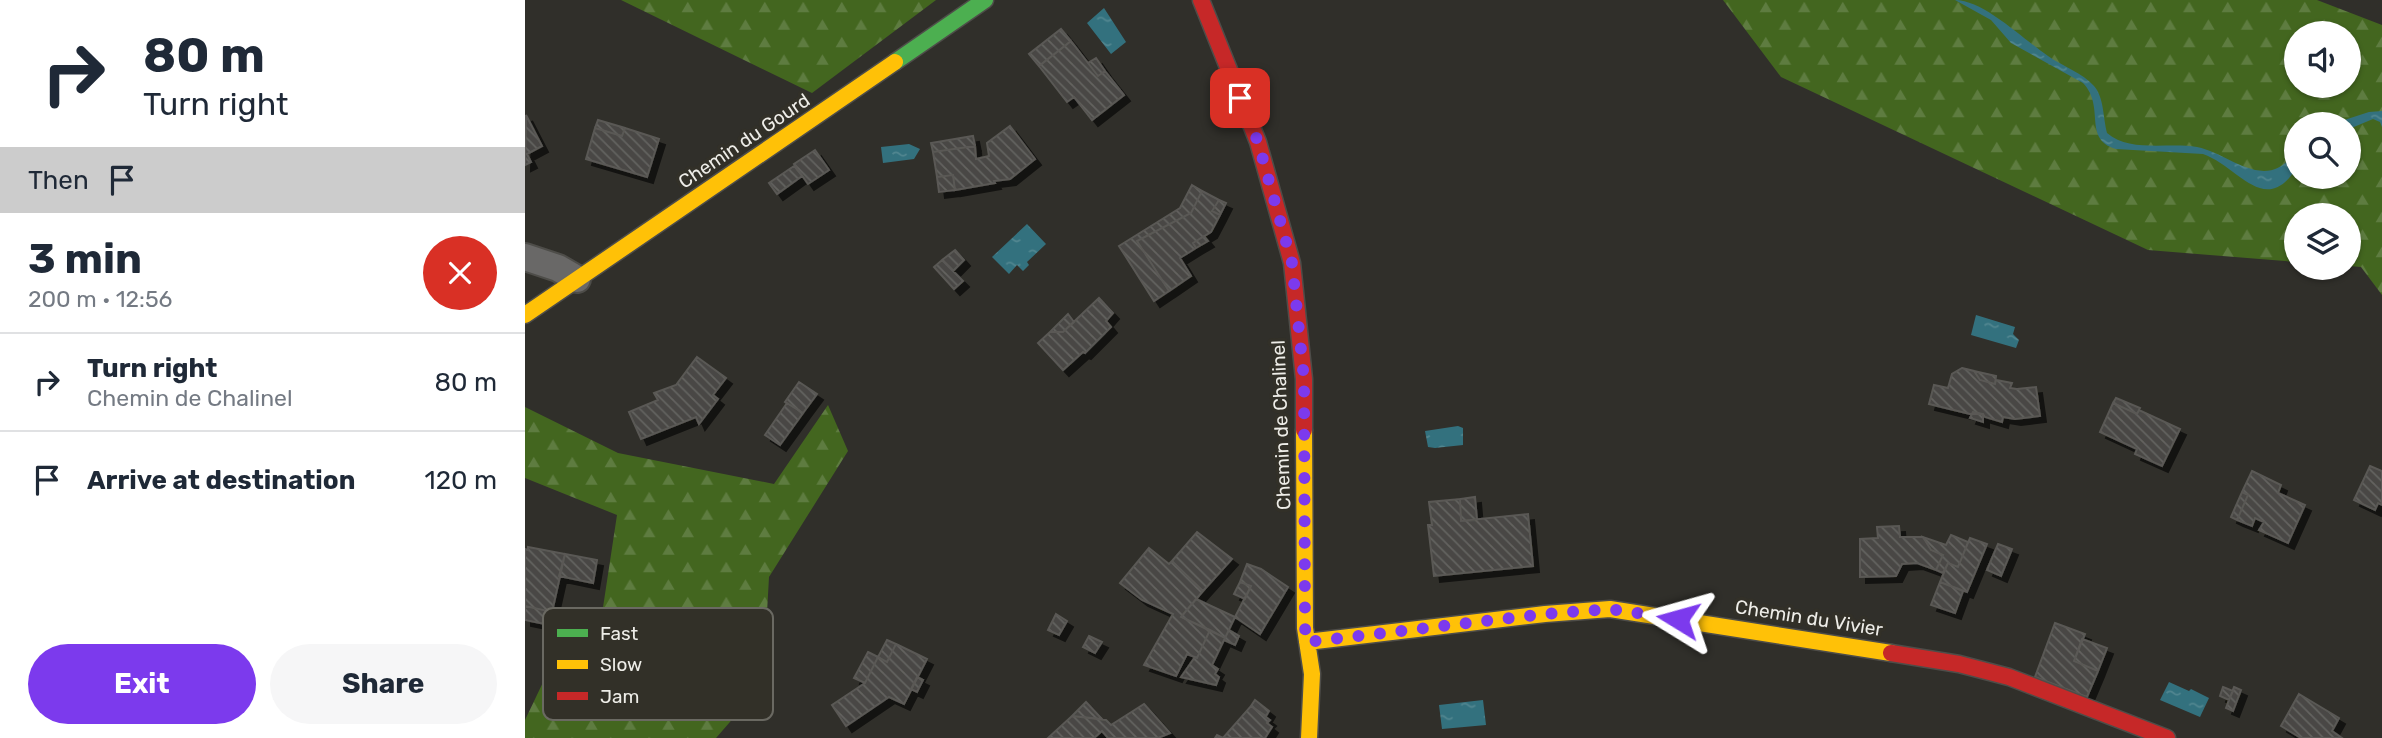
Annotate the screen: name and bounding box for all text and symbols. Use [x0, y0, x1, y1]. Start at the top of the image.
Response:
map controls [2284, 21, 2361, 280]
button: sound [2284, 21, 2361, 98]
text: 80 m [143, 26, 265, 84]
icon: right [28, 28, 119, 119]
pin [1210, 68, 1270, 128]
icon: arrive [1221, 79, 1259, 117]
text: Turn right [143, 85, 288, 123]
street label: Chemin du Gourd [674, 89, 814, 193]
button: search [2284, 112, 2361, 189]
icon: arrive [103, 161, 141, 199]
text: Then [28, 165, 89, 196]
button: layers [2284, 203, 2361, 280]
text: 3 min [28, 234, 142, 284]
button: close [423, 236, 497, 310]
text: 200 m · 12:56 [28, 285, 172, 313]
street label: Chemin de Chalinel [1267, 340, 1295, 510]
text: Turn right [87, 353, 217, 384]
icon: right [28, 363, 66, 401]
text: 80 m [434, 367, 497, 398]
text: Chemin de Chalinel [87, 384, 293, 412]
icon: arrive [28, 461, 66, 499]
text: Arrive at destination [87, 465, 355, 496]
text: 120 m [425, 465, 497, 496]
position arrow [1641, 582, 1715, 656]
street label: Chemin du Vivier [1733, 595, 1885, 641]
legend [543, 608, 773, 720]
text: Fast [600, 622, 639, 645]
button: Exit [28, 644, 256, 724]
button: Share [270, 644, 497, 724]
text: Slow [600, 653, 642, 676]
text: Jam [600, 685, 639, 708]

